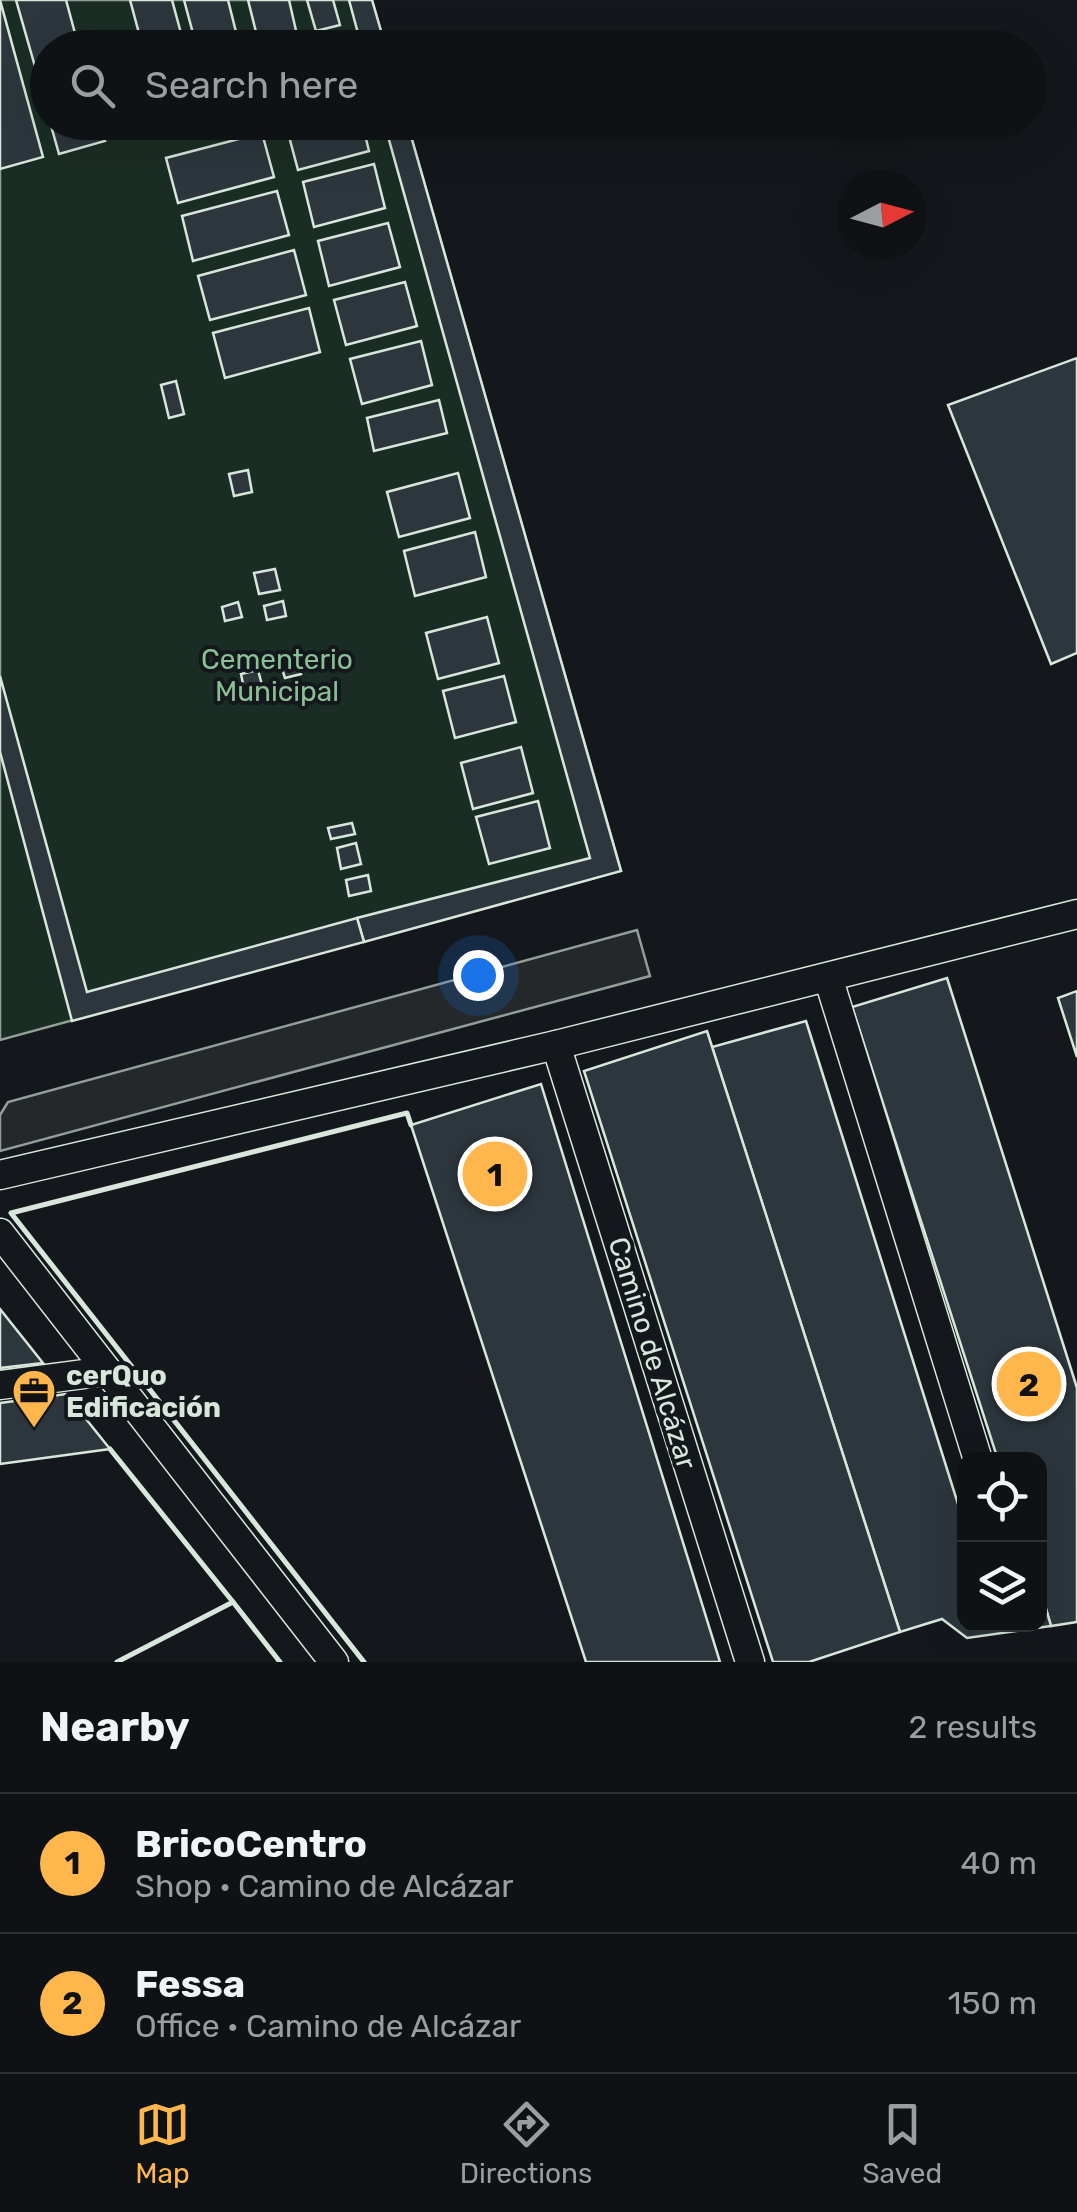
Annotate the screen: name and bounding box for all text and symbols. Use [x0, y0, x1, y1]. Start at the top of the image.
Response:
search box [30, 30, 1047, 140]
icon: search [65, 58, 120, 113]
text: Search here [145, 62, 358, 108]
north arrow [837, 170, 927, 260]
park label: Cementerio Municipal [201, 643, 353, 708]
your location [453, 950, 504, 1001]
pin: 1 [462, 1136, 528, 1212]
street label: Camino de Alcázar [602, 1233, 704, 1474]
pin: 2 [996, 1346, 1062, 1422]
place label: cerQuo Edificación [66, 1359, 221, 1424]
office icon: cerQuo Edificación [11, 1368, 57, 1429]
map controls [957, 1452, 1047, 1632]
button: locate [957, 1452, 1047, 1542]
button: layers [957, 1542, 1047, 1632]
text: Nearby [40, 1702, 190, 1752]
text: 2 results [908, 1708, 1037, 1746]
text: BricoCentro [135, 1821, 367, 1867]
text: 1 [65, 1844, 80, 1882]
text: 40 m [961, 1844, 1037, 1882]
text: Shop · Camino de Alcázar [135, 1867, 513, 1905]
text: Fessa [135, 1961, 245, 2007]
text: 2 [62, 1984, 83, 2022]
text: 150 m [948, 1984, 1037, 2022]
text: Office · Camino de Alcázar [135, 2007, 521, 2045]
tab: Map [135, 2097, 190, 2190]
tab: Directions [460, 2097, 592, 2190]
tab: Saved [862, 2097, 942, 2190]

